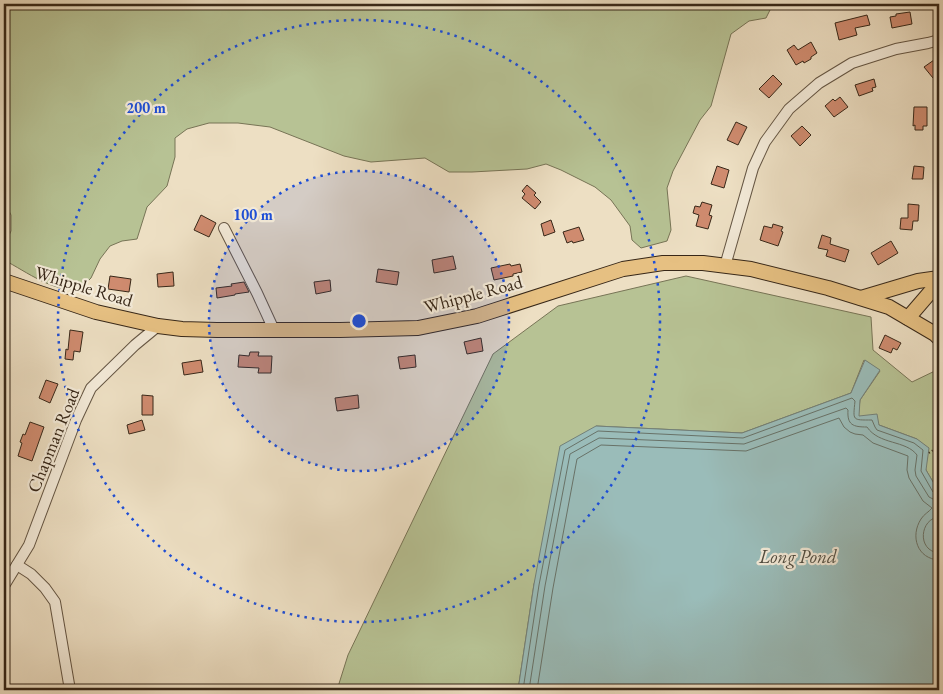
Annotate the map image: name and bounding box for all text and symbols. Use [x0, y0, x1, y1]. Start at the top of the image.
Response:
text: 200 m [126, 98, 166, 117]
text: 100 m [233, 205, 273, 224]
street label: Whipple Road [32, 260, 137, 312]
street label: Whipple Road [421, 270, 526, 318]
centre of rings [350, 312, 368, 330]
street label: Chapman Road [22, 384, 85, 496]
water label: Long Pond [758, 544, 837, 569]

